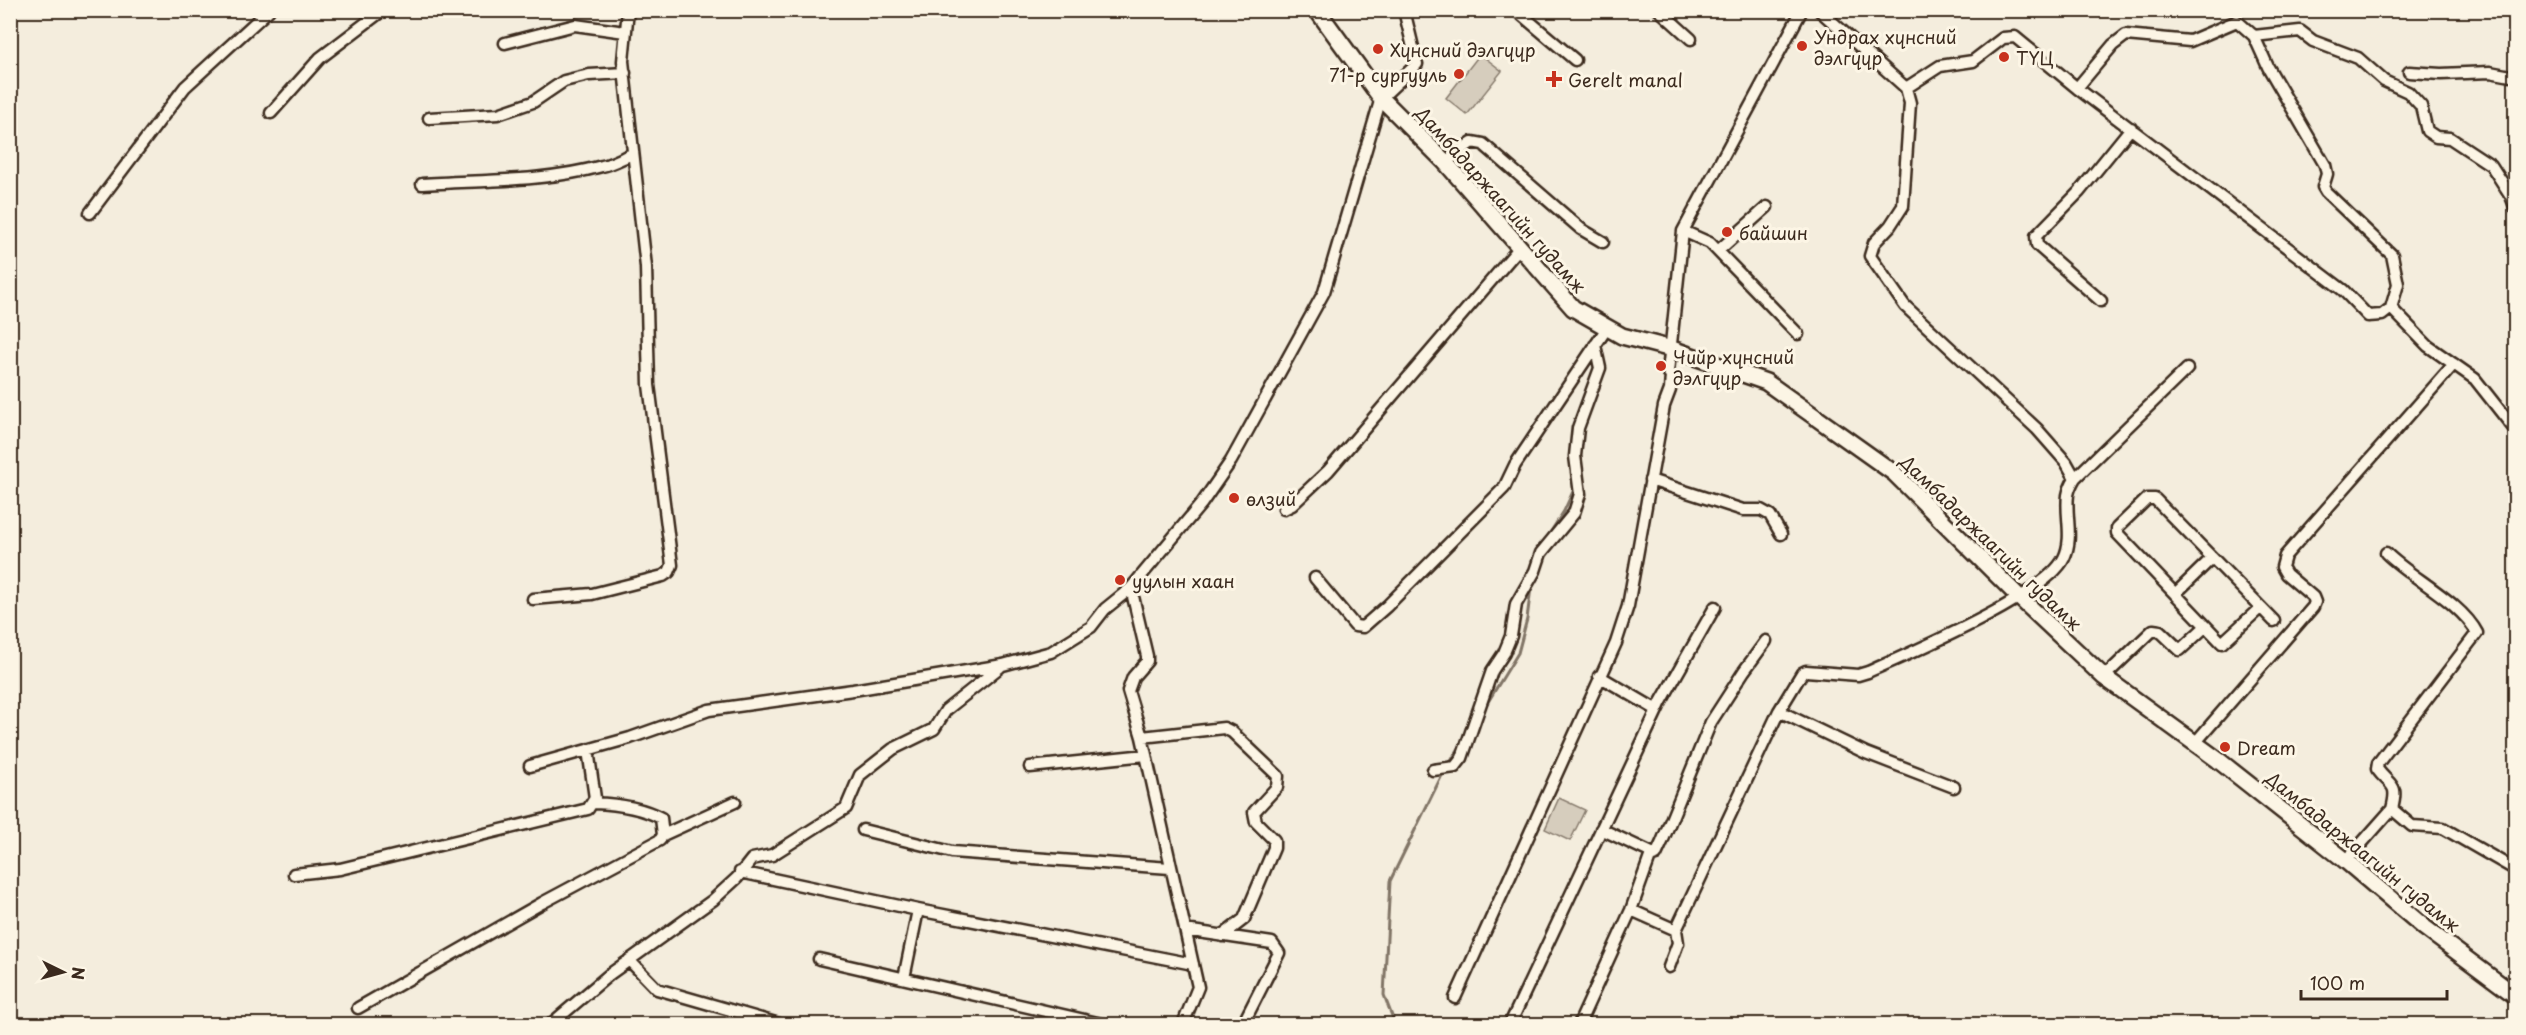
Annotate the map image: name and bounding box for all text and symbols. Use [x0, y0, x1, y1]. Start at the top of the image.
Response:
place label: Ундрах хүнсний дэлгүүр [1814, 23, 1957, 71]
place label: Хүнсний дэлгүүр [1390, 36, 1536, 63]
marker: Ундрах хүнсний дэлгүүр [1795, 39, 1809, 53]
marker: Хүнсний дэлгүүр [1371, 42, 1385, 56]
place label: ТҮЦ [2016, 44, 2054, 71]
marker: ТҮЦ [1997, 50, 2011, 64]
place label: 71-р сургууль [1329, 61, 1447, 88]
place label: Gerelt manal [1568, 66, 1683, 93]
marker: 71-р сургууль [1452, 67, 1466, 81]
marker: Gerelt manal [1545, 70, 1563, 88]
street label: Дамбадаржаагийн гудамж [1409, 99, 1593, 299]
place label: байшин [1739, 219, 1808, 246]
marker: байшин [1720, 225, 1734, 239]
place label: Чийр хүнсний дэлгүүр [1673, 343, 1794, 391]
marker: Чийр хүнсний дэлгүүр [1654, 359, 1668, 373]
street label: Дамбадаржаагийн гудамж [1894, 447, 2088, 637]
place label: өлзий [1246, 485, 1296, 512]
marker: өлзий [1227, 491, 1241, 505]
place label: уулын хаан [1132, 567, 1235, 594]
marker: уулын хаан [1113, 573, 1127, 587]
place label: Dream [2237, 734, 2296, 761]
marker: Dream [2218, 740, 2232, 754]
street label: Дамбадаржаагийн гудамж [2259, 763, 2467, 939]
north arrow [33, 942, 93, 1002]
scale bar [2301, 963, 2446, 1001]
text: N [66, 966, 91, 981]
text: 100 m [2310, 969, 2365, 996]

